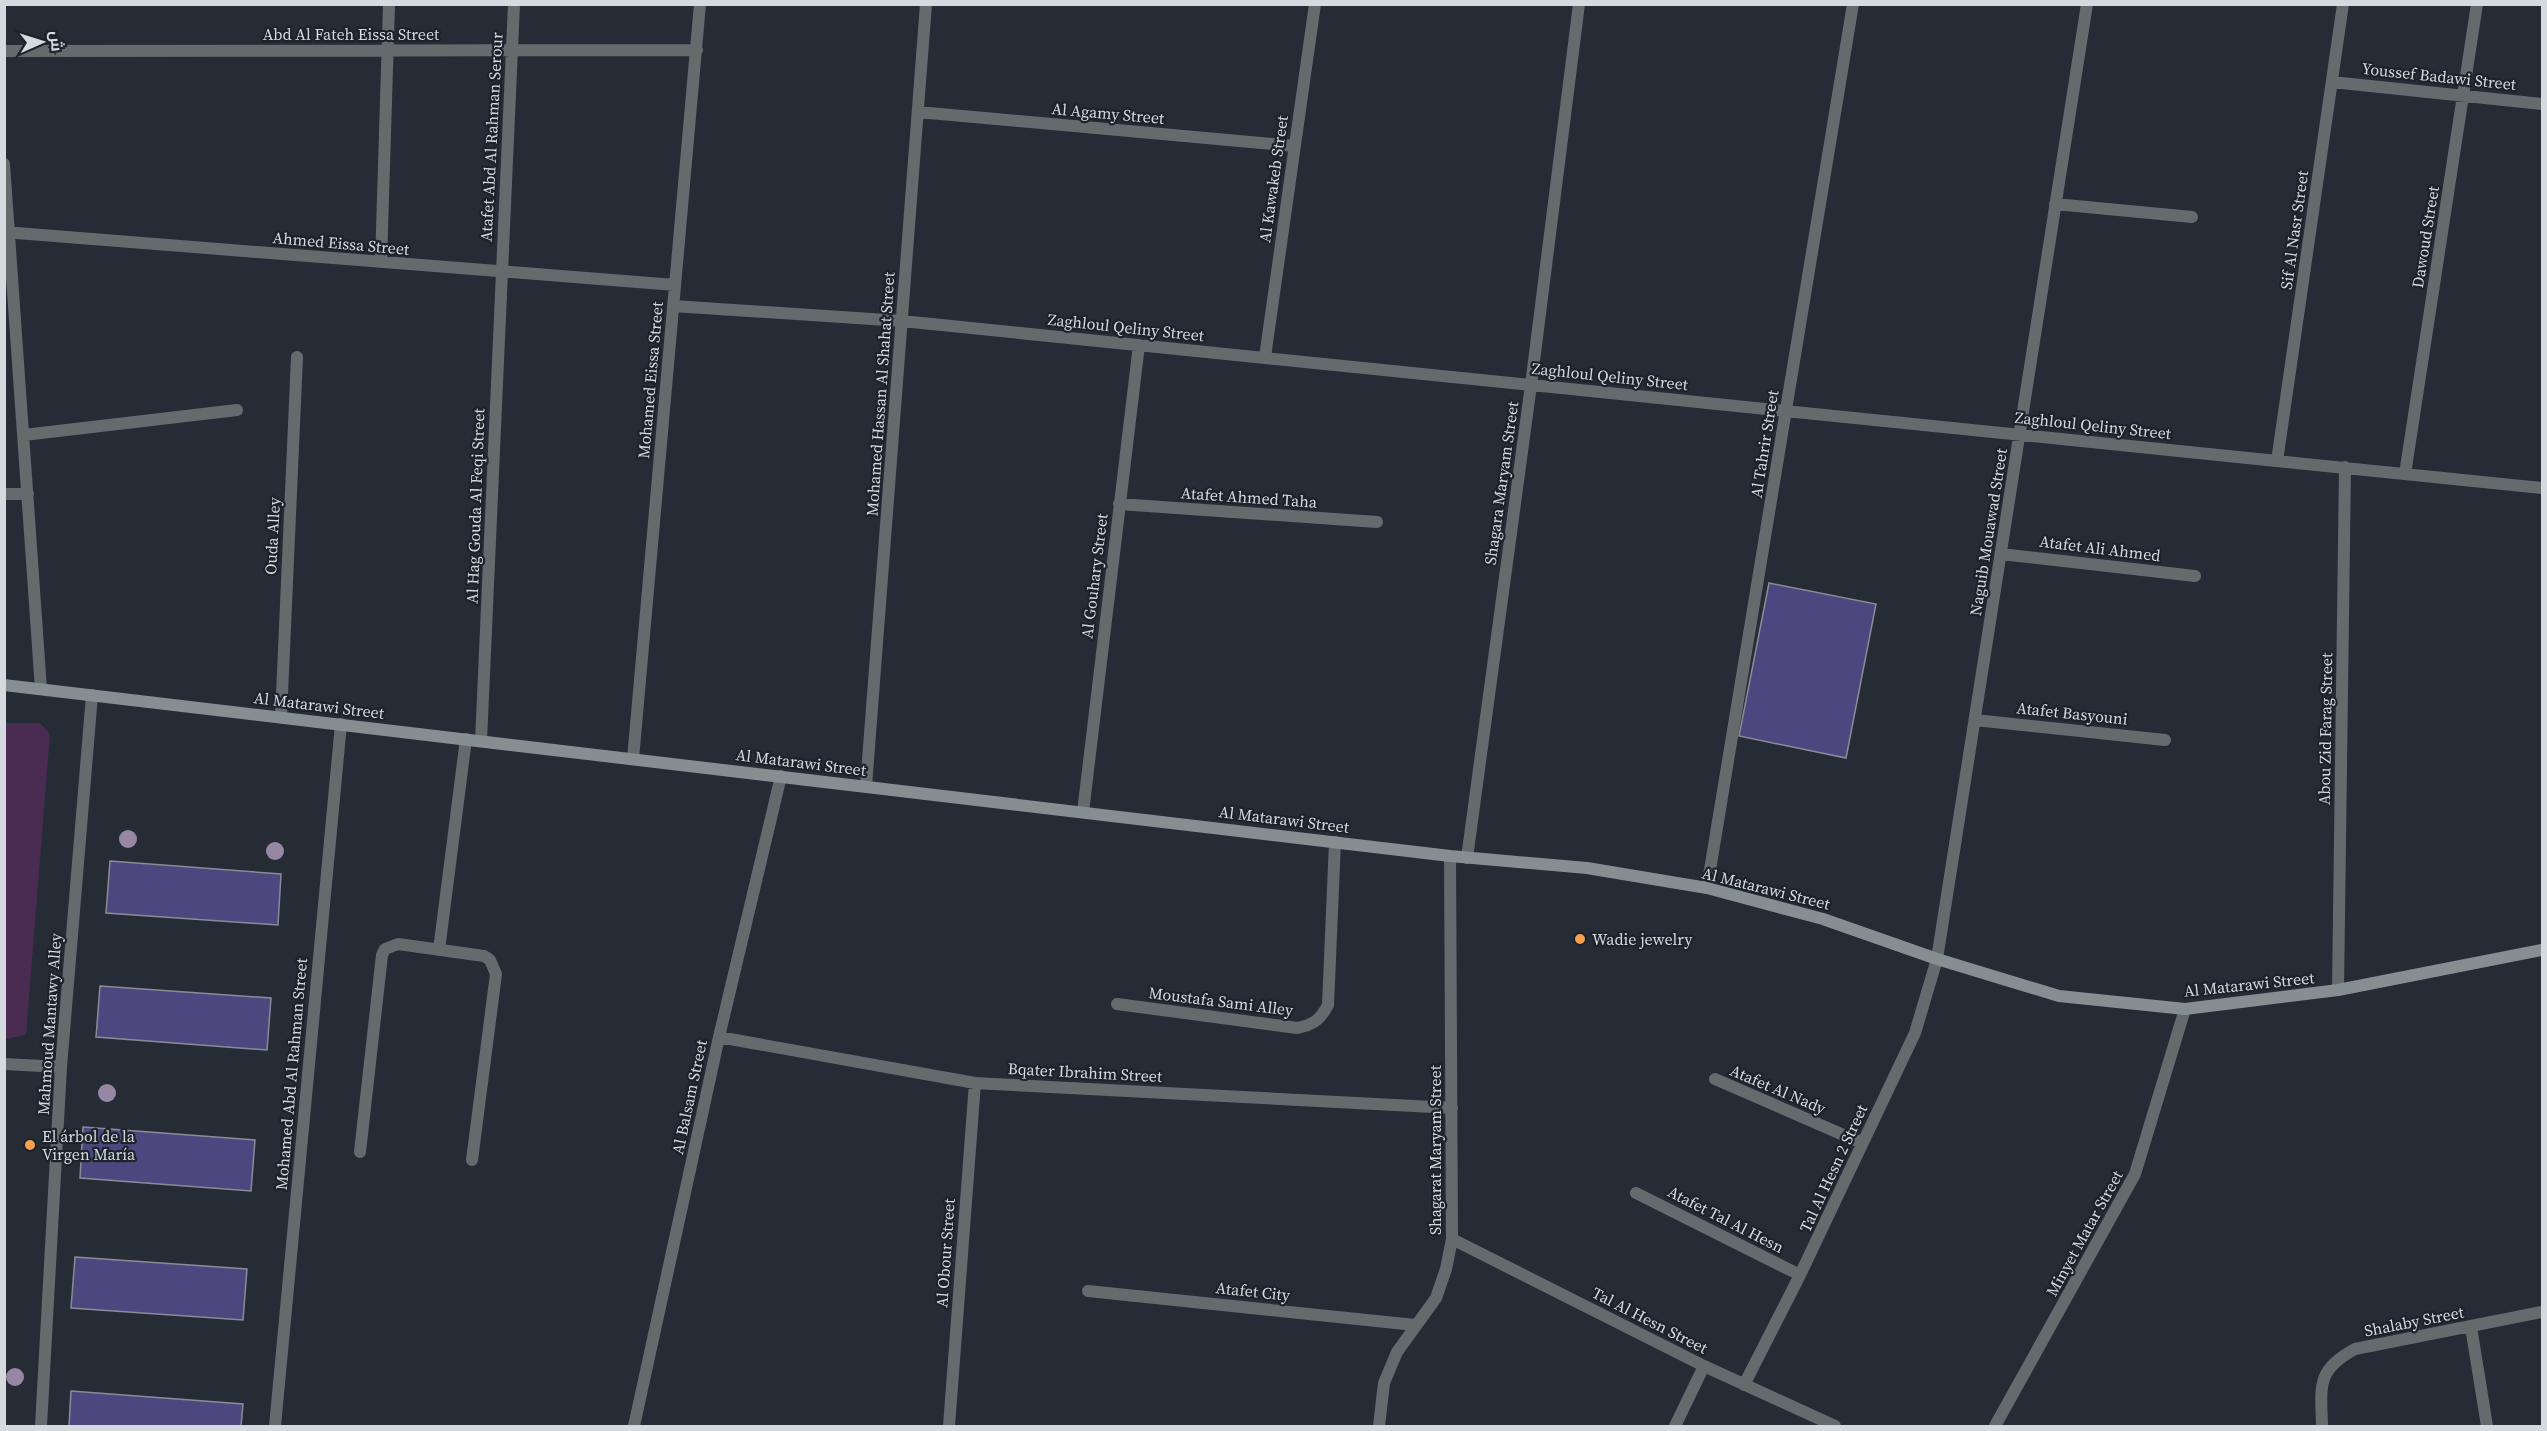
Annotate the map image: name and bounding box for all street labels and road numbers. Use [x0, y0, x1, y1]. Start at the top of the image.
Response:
street label: Abd Al Fateh Eissa Street [263, 23, 440, 45]
street label: Atafet Abd Al Rahman Serour [475, 31, 507, 242]
street label: Youssef Badawi Street [2361, 57, 2518, 95]
street label: Al Agamy Street [1051, 97, 1166, 129]
street label: Al Kawakeb Street [1253, 113, 1293, 244]
street label: Sif Al Nasr Street [2275, 168, 2313, 291]
street label: Dawoud Street [2406, 184, 2444, 290]
street label: Ahmed Eissa Street [272, 226, 411, 260]
street label: Mohamed Hassan Al Shahat Street [860, 270, 900, 517]
street label: Mohamed Eissa Street [632, 300, 668, 459]
street label: Zaghloul Qeliny Street [1047, 308, 1206, 346]
street label: Zaghloul Qeliny Street [1531, 357, 1690, 395]
street label: Al Tahrir Street [1745, 388, 1784, 500]
street label: Shagara Maryam Street [1479, 399, 1523, 566]
street label: Zaghloul Qeliny Street [2014, 406, 2173, 444]
street label: Al Hag Gouda Al Feqi Street [461, 407, 489, 604]
street label: Naguib Mouawad Street [1964, 446, 2012, 617]
street label: Atafet Ahmed Taha [1180, 481, 1319, 513]
street label: Ouda Alley [259, 496, 285, 575]
street label: Al Gouhary Street [1075, 511, 1113, 640]
street label: Atafet Ali Ahmed [2038, 530, 2162, 566]
street label: Abou Zid Farag Street [2313, 652, 2337, 805]
street label: Al Matarawi Street [253, 686, 386, 724]
street label: Atafet Basyouni [2015, 696, 2129, 730]
street label: Al Matarawi Street [735, 743, 868, 781]
street label: Al Matarawi Street [1218, 800, 1351, 838]
street label: Al Matarawi Street [1700, 861, 1833, 915]
street label: Mahmoud Mantawy Alley [32, 931, 66, 1116]
street label: Mohamed Abd Al Rahman Street [270, 956, 312, 1191]
street label: Al Matarawi Street [2183, 966, 2316, 1002]
street label: Moustafa Sami Alley [1147, 981, 1295, 1021]
street label: Al Balsam Street [666, 1037, 712, 1156]
street label: Bqater Ibrahim Street [1007, 1057, 1164, 1087]
street label: Atafet Al Nady [1727, 1059, 1830, 1119]
street label: Shagarat Maryam Street [1424, 1064, 1446, 1235]
street label: Tal Al Hesn 2 Street [1794, 1100, 1873, 1235]
street label: Minyet Matar Street [2040, 1165, 2128, 1300]
street label: Atafet Tal Al Hesn [1664, 1180, 1788, 1258]
street label: Al Obour Street [930, 1197, 960, 1308]
street label: Atafet City [1215, 1276, 1292, 1306]
street label: Tal Al Hesn Street [1588, 1281, 1712, 1359]
street label: Shalaby Street [2362, 1300, 2466, 1341]

